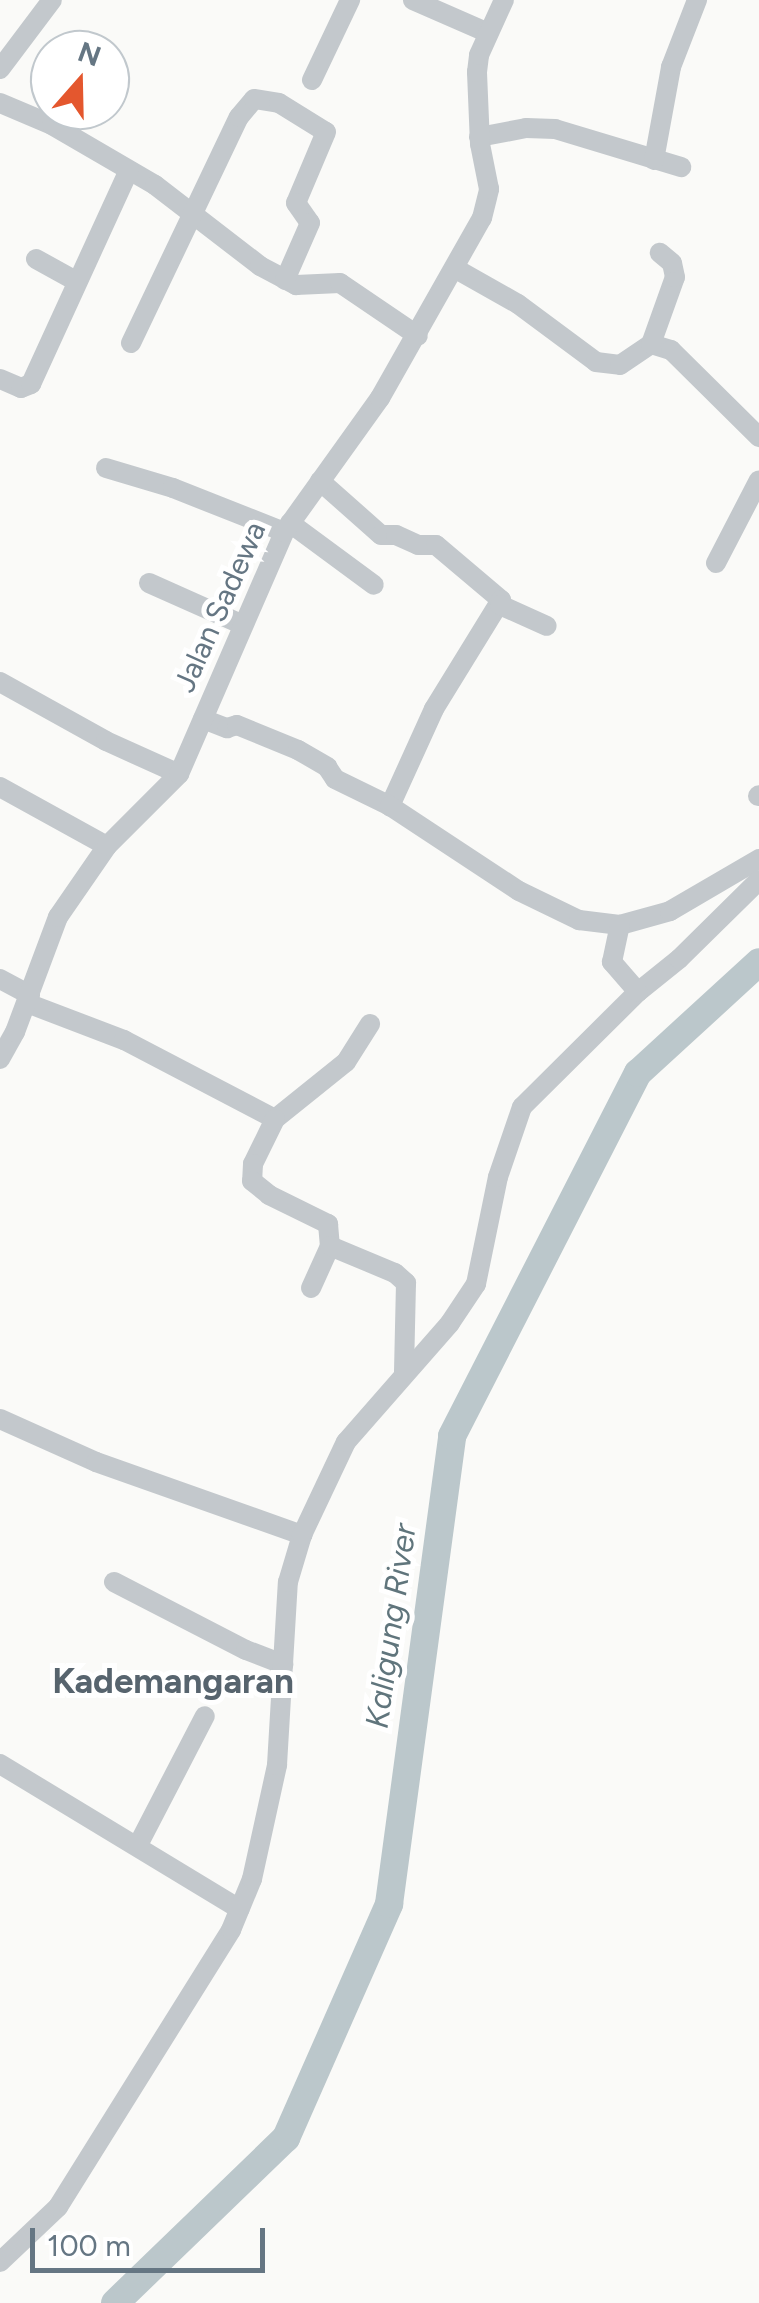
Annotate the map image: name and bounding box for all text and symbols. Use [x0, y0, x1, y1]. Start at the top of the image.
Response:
north arrow [30, 30, 130, 130]
text: N [74, 34, 106, 73]
street label: Jalan Sadewa [166, 516, 274, 698]
water label: Kaligung River [358, 1521, 424, 1731]
district label: Kademangaran [52, 1660, 294, 1702]
scale bar [35, 2208, 270, 2270]
text: 100 m [47, 2227, 131, 2264]

